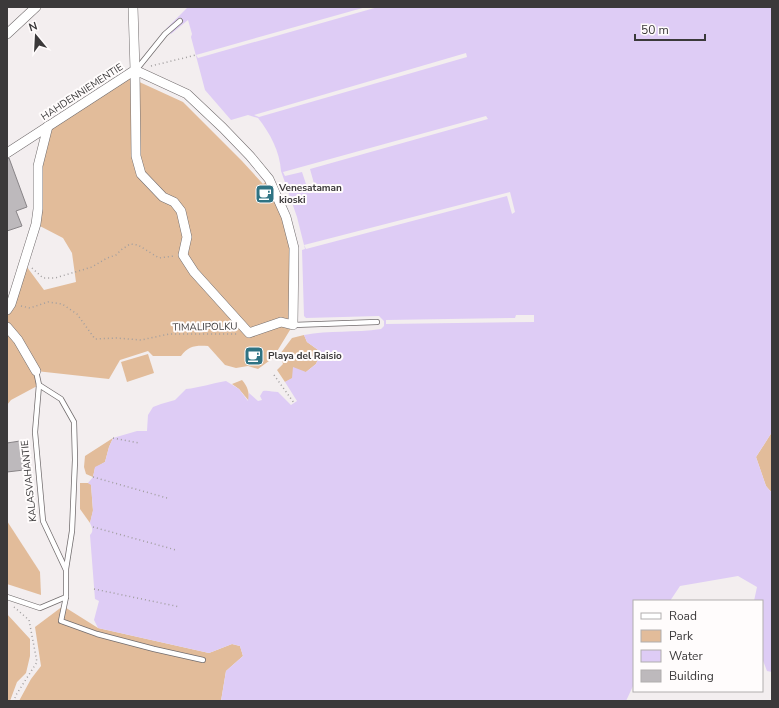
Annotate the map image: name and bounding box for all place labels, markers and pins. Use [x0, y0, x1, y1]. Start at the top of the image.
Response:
place label: Venesataman kioski [278, 181, 342, 207]
cafe icon: Venesataman kioski [254, 183, 276, 205]
cafe icon: Playa del Raisio [243, 345, 265, 367]
place label: Playa del Raisio [268, 349, 342, 363]

